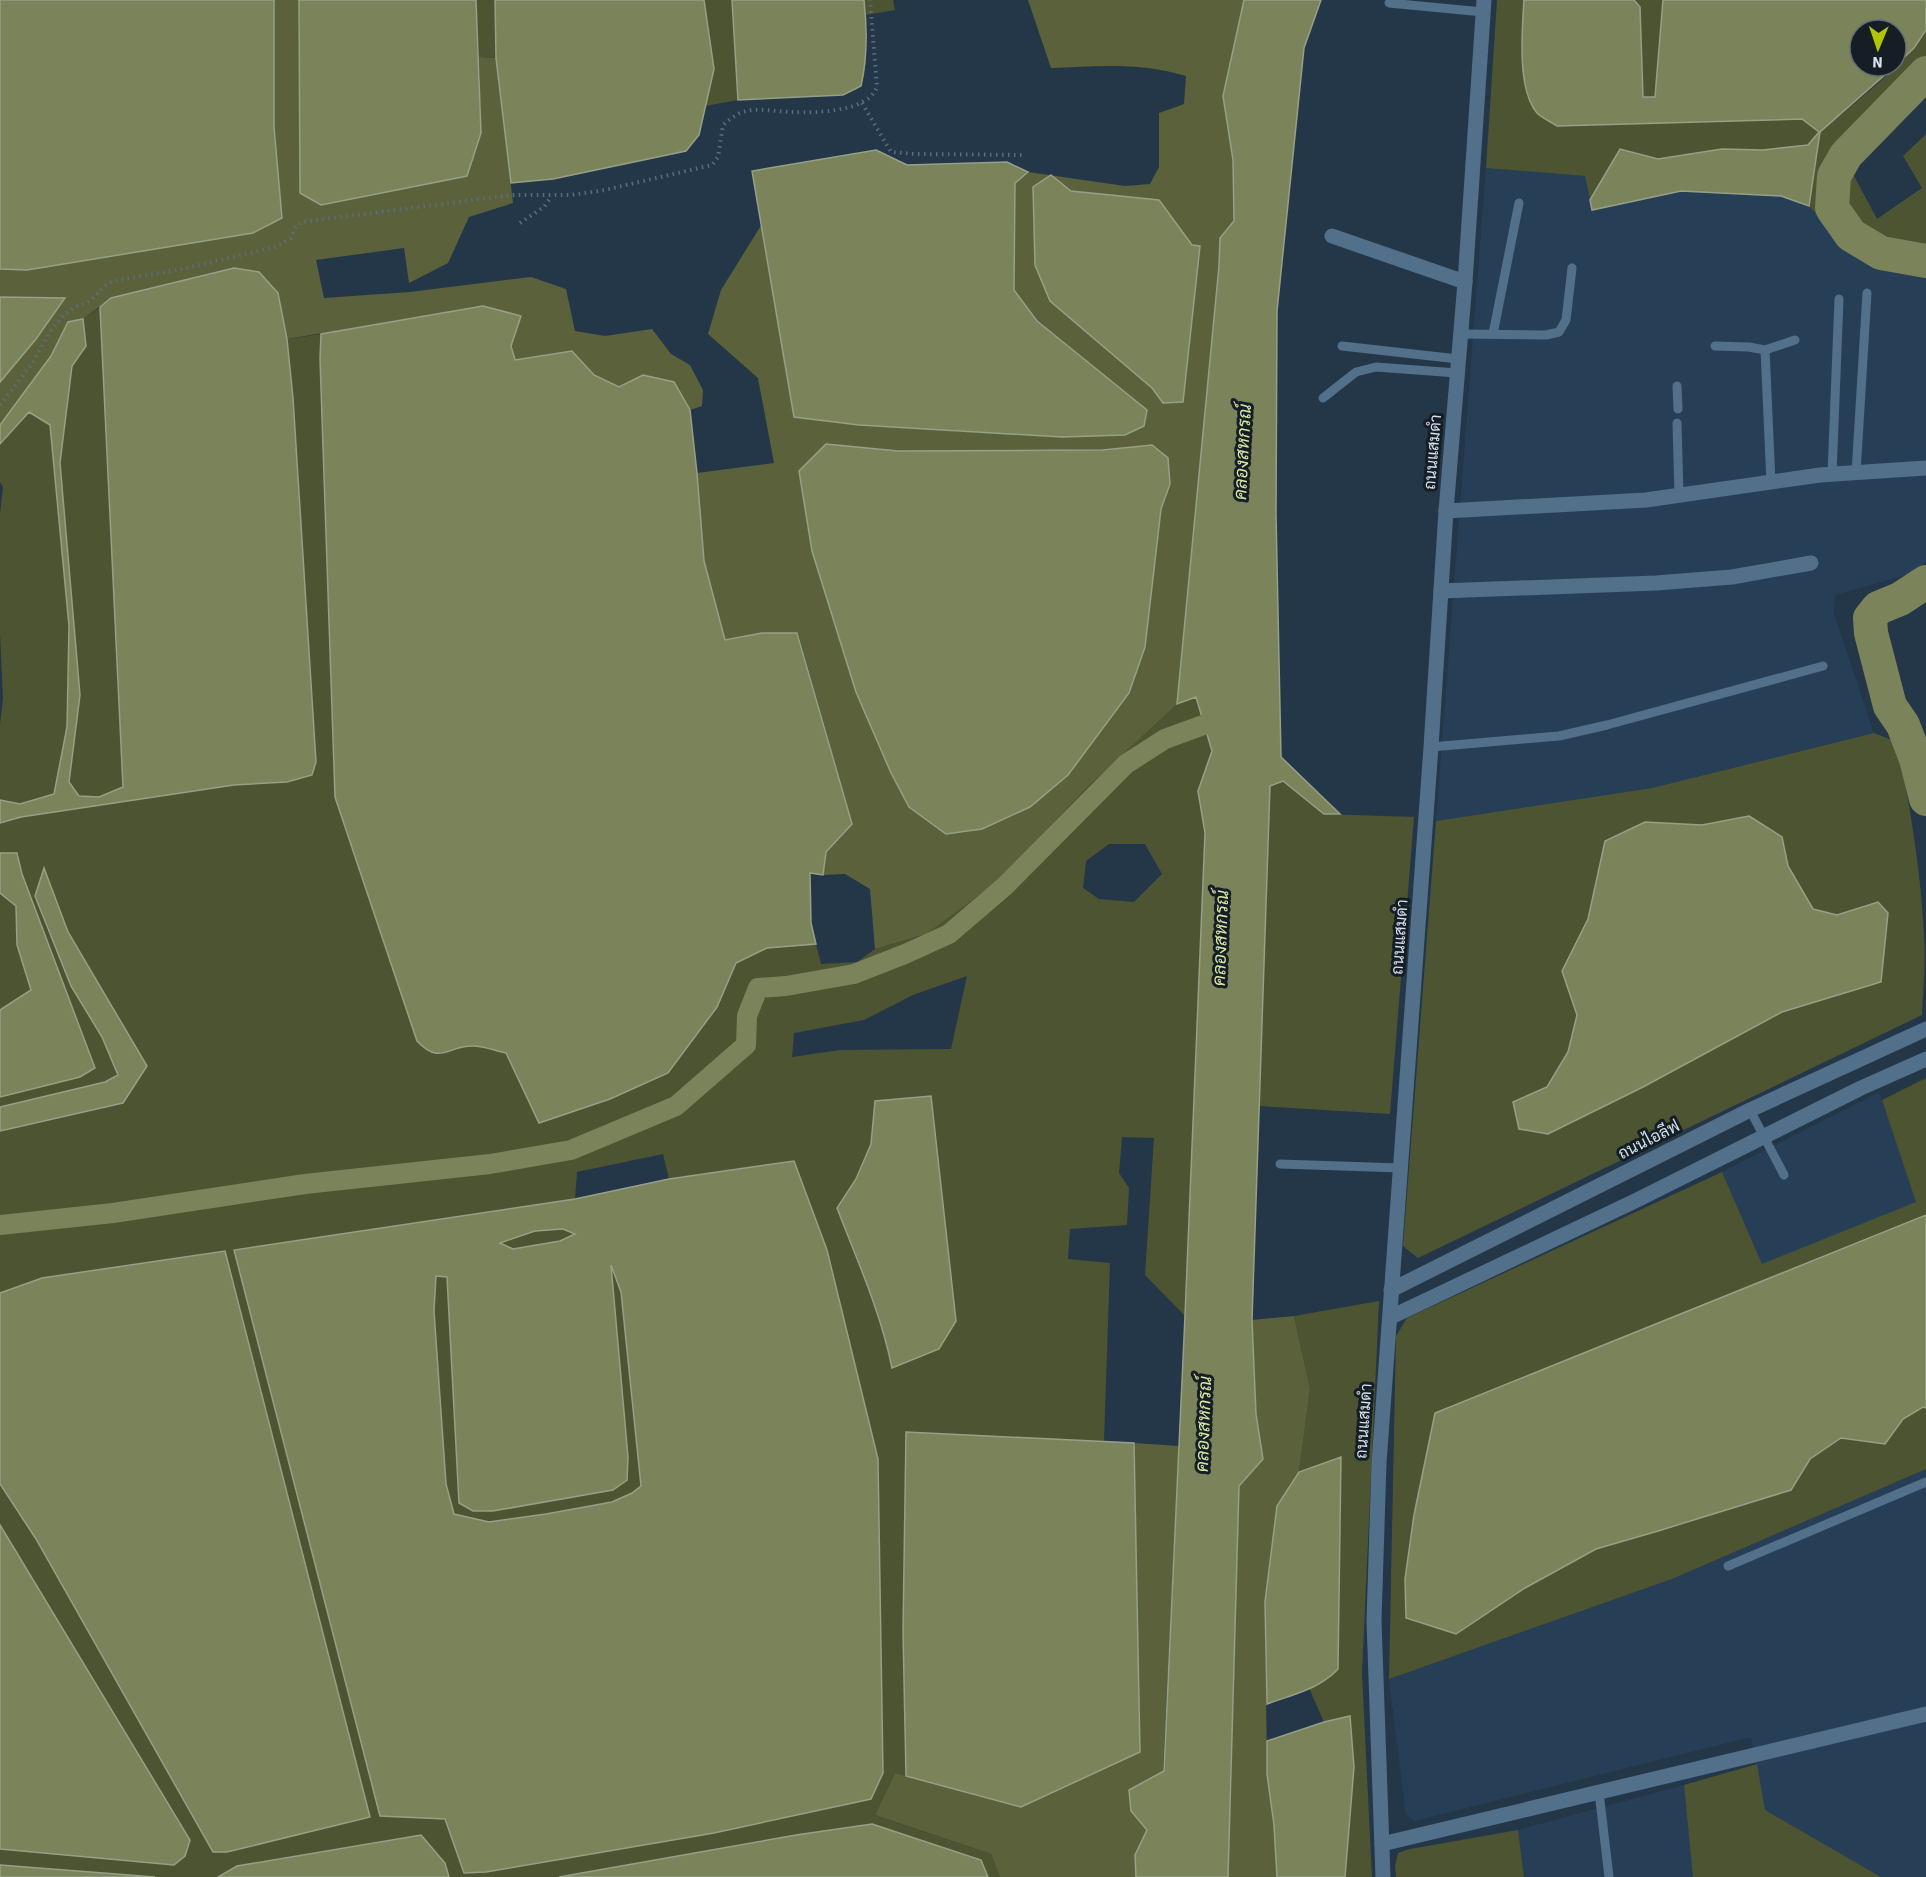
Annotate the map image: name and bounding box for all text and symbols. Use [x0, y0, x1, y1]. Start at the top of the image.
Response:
north arrow [1848, 18, 1908, 78]
text: N [1872, 51, 1883, 73]
water label: คลองสหกรณ์ [1227, 400, 1258, 501]
street label: ถนนแสมดำ [1419, 414, 1447, 490]
water label: คลองสหกรณ์ [1206, 887, 1235, 986]
street label: ถนนแสมดำ [1386, 899, 1414, 975]
street label: ถนนไอลีฟ [1614, 1114, 1683, 1165]
water label: คลองสหกรณ์ [1189, 1373, 1218, 1472]
street label: ถนนแสมดำ [1350, 1383, 1378, 1459]

